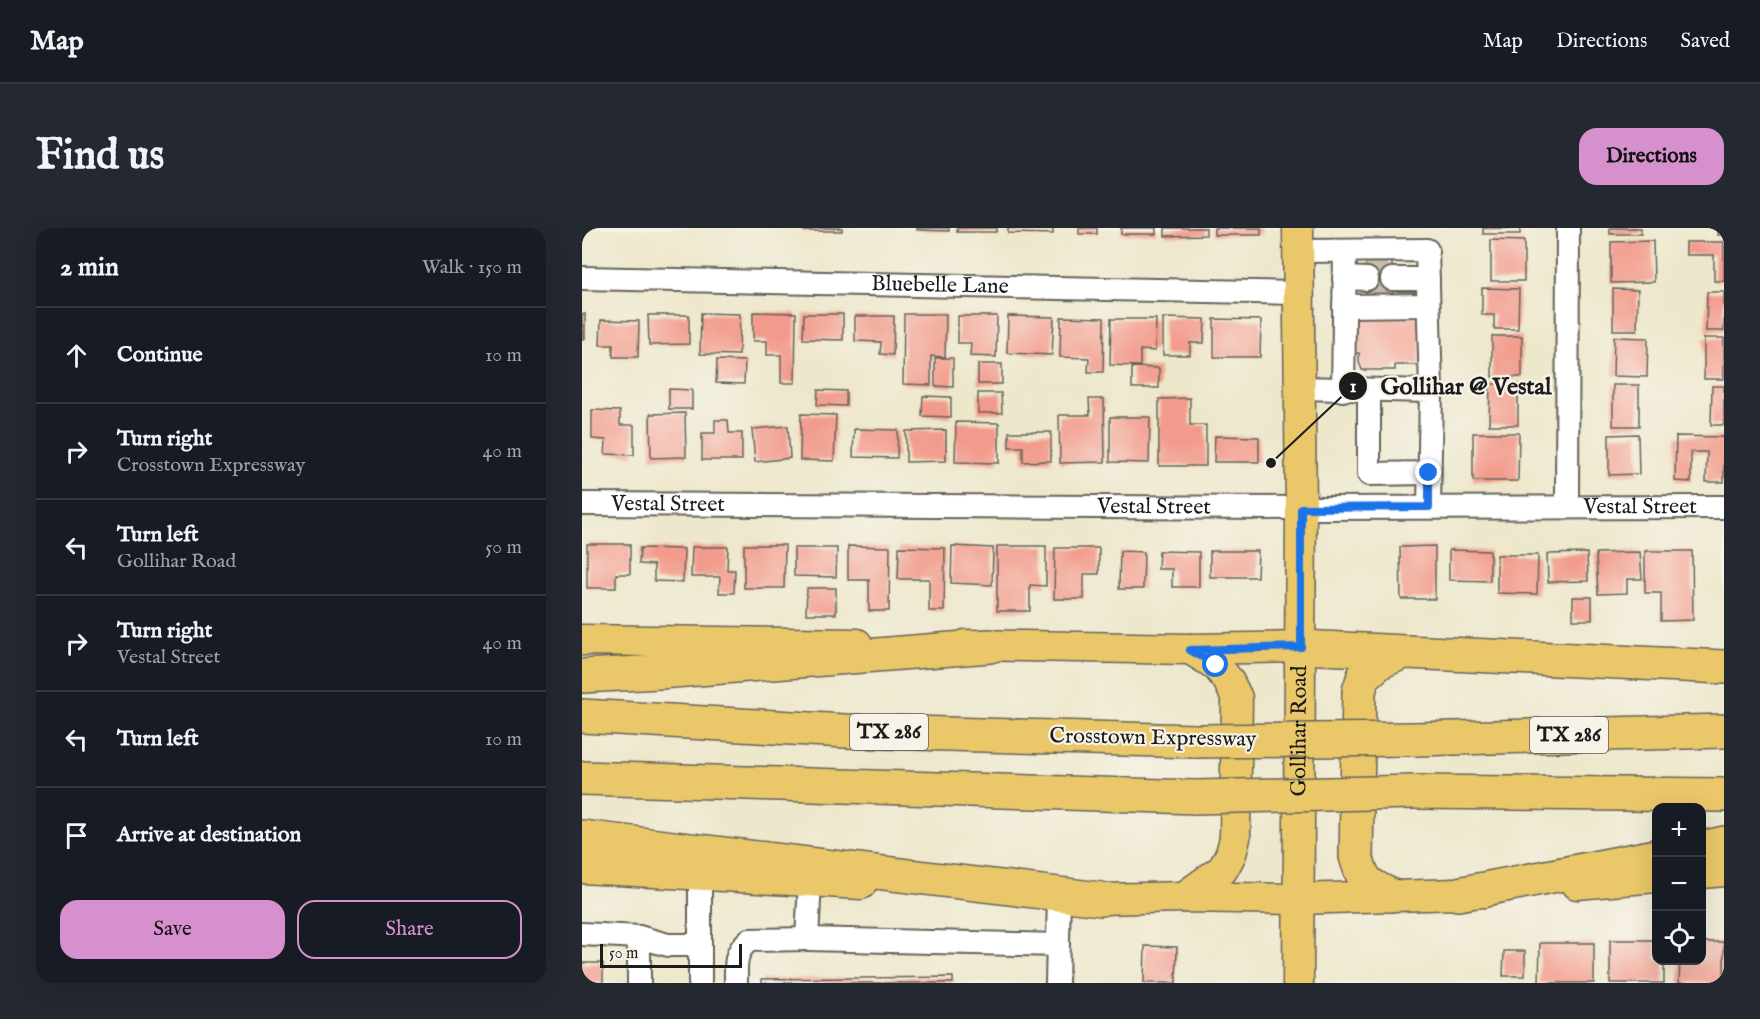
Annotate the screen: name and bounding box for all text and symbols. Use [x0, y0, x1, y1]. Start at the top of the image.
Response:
text: Map [30, 24, 84, 59]
text: Map [1483, 28, 1523, 55]
text: Directions [1556, 28, 1647, 55]
text: Saved [1680, 28, 1730, 55]
button: Directions [1579, 128, 1724, 185]
text: Find us [36, 130, 164, 183]
text: 2 min [60, 251, 119, 284]
text: Walk · 150 m [422, 255, 522, 280]
street label: Bluebelle Lane [871, 270, 1009, 301]
icon: ahead [60, 339, 93, 372]
text: Continue [117, 341, 203, 369]
text: 10 m [485, 343, 522, 368]
callout: Gollihar @ Vestal [1338, 365, 1563, 407]
text: Gollihar @ Vestal [1380, 372, 1552, 403]
text: 1 [1350, 376, 1357, 399]
text: Turn right [117, 425, 212, 453]
icon: right [60, 435, 93, 468]
text: 40 m [483, 439, 522, 464]
text: Crosstown Expressway [117, 453, 305, 478]
route end [1415, 459, 1441, 485]
street label: Vestal Street [610, 490, 725, 519]
street label: Vestal Street [1096, 493, 1211, 522]
street label: Vestal Street [1582, 493, 1697, 521]
text: Turn left [117, 521, 199, 549]
icon: left [60, 531, 93, 564]
text: 50 m [485, 535, 522, 560]
text: Gollihar Road [117, 549, 236, 574]
text: Turn right [117, 617, 212, 645]
icon: right [60, 627, 93, 660]
text: 40 m [483, 631, 522, 656]
text: Vestal Street [117, 645, 220, 670]
route start [1202, 651, 1228, 677]
street label: Gollihar Road [1285, 665, 1314, 797]
road number: TX 286 [850, 714, 928, 750]
road number: TX 286 [1530, 717, 1608, 753]
street label: Crosstown Expressway [1049, 722, 1257, 754]
icon: left [60, 723, 93, 756]
text: Turn left [117, 725, 199, 753]
text: 10 m [485, 727, 522, 752]
map controls [1652, 803, 1706, 965]
button: + [1652, 803, 1706, 857]
icon: arrive [60, 819, 93, 852]
text: Arrive at destination [117, 821, 301, 849]
button: − [1652, 857, 1706, 911]
button: Save [60, 900, 285, 959]
button: Share [297, 900, 522, 959]
button: locate [1652, 911, 1706, 965]
scale bar [600, 941, 742, 968]
text: 50 m [609, 944, 638, 964]

